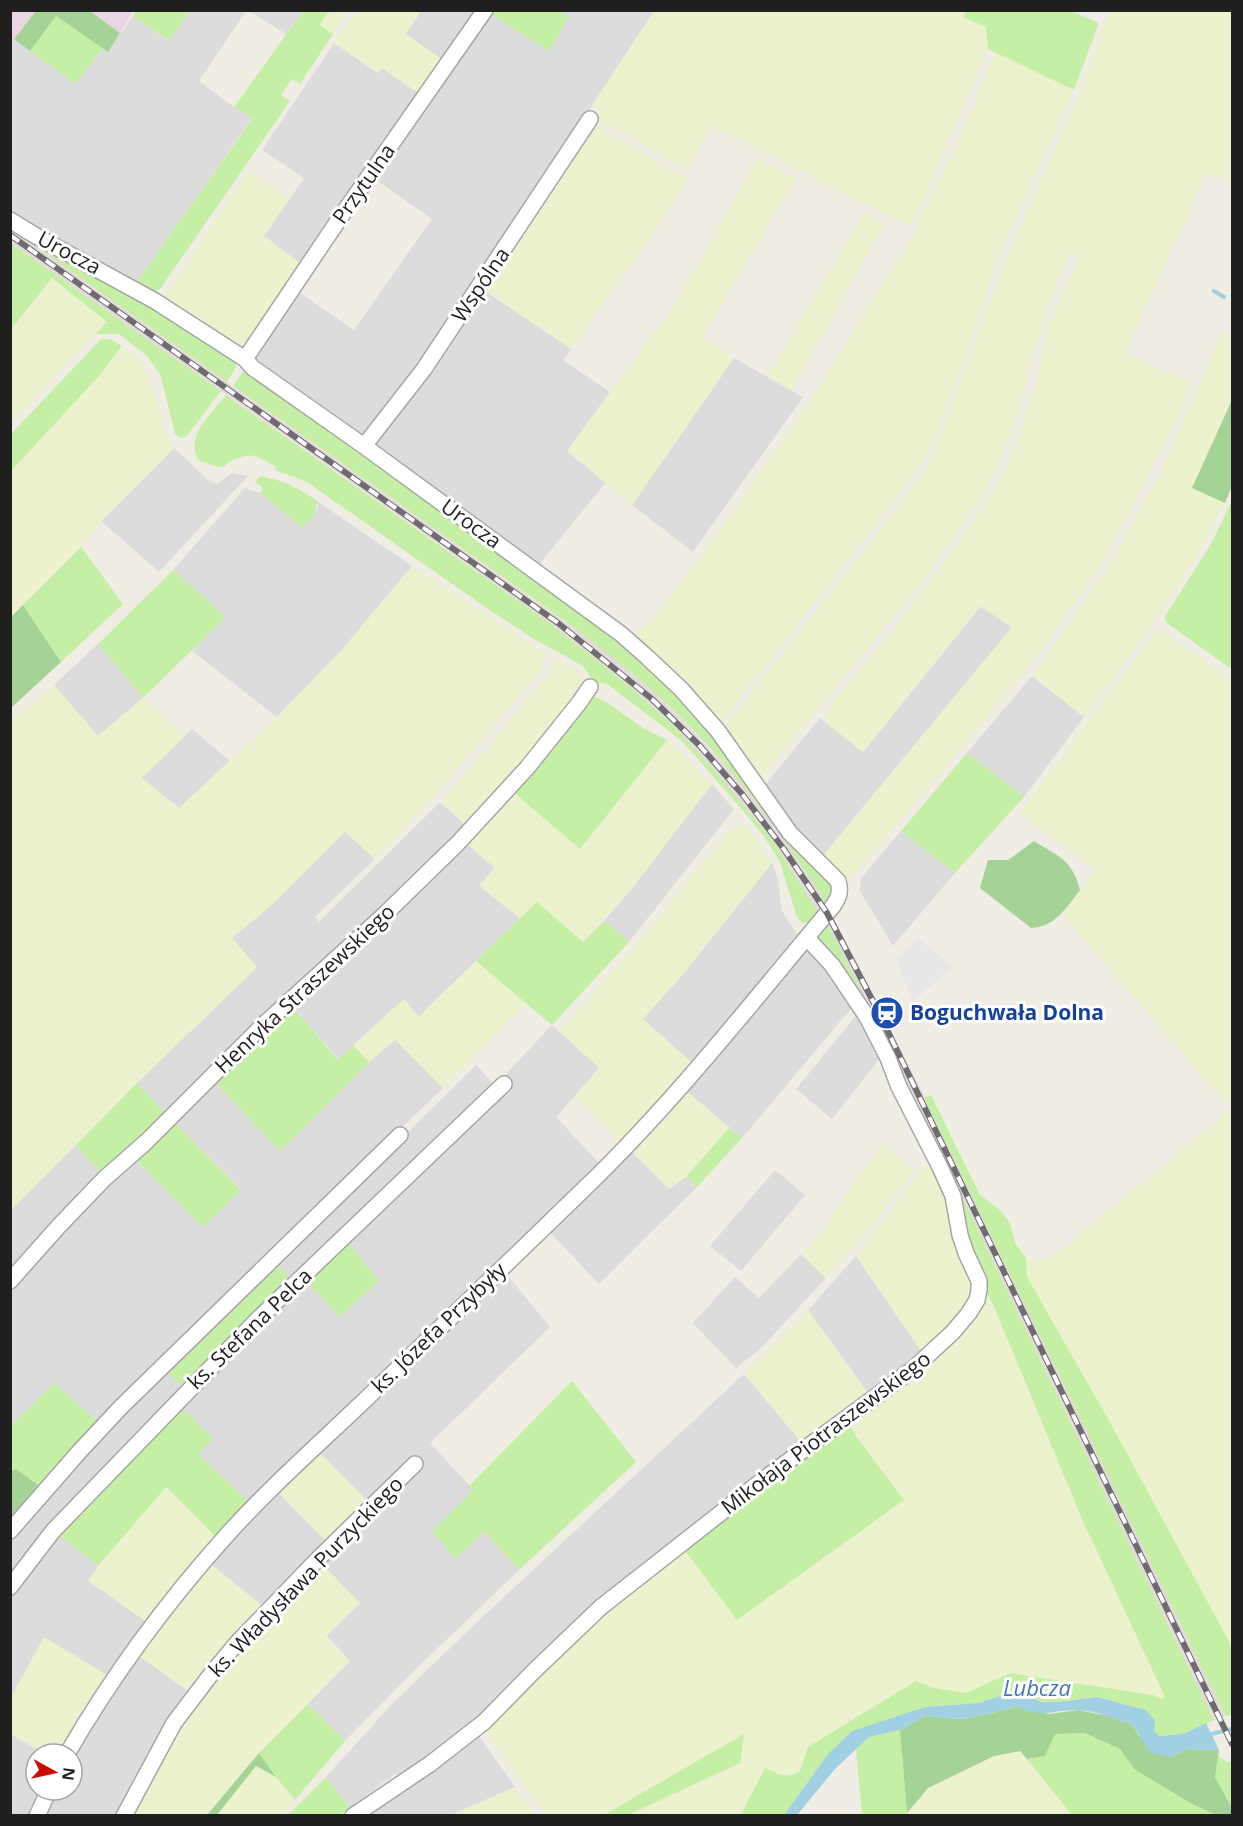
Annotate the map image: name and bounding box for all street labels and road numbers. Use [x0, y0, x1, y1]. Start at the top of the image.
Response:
street label: Przytulna [325, 138, 401, 229]
street label: Urocza [33, 224, 106, 280]
street label: Wspólna [445, 241, 515, 327]
street label: Urocza [436, 492, 507, 555]
street label: Henryka Straszewskiego [208, 897, 400, 1079]
street label: ks. Józefa Przybyły [365, 1255, 512, 1399]
street label: ks. Stefana Pelca [181, 1262, 318, 1395]
street label: Mikołaja Piotraszewskiego [715, 1344, 936, 1520]
street label: ks. Władysława Purzyckiego [202, 1470, 409, 1683]

